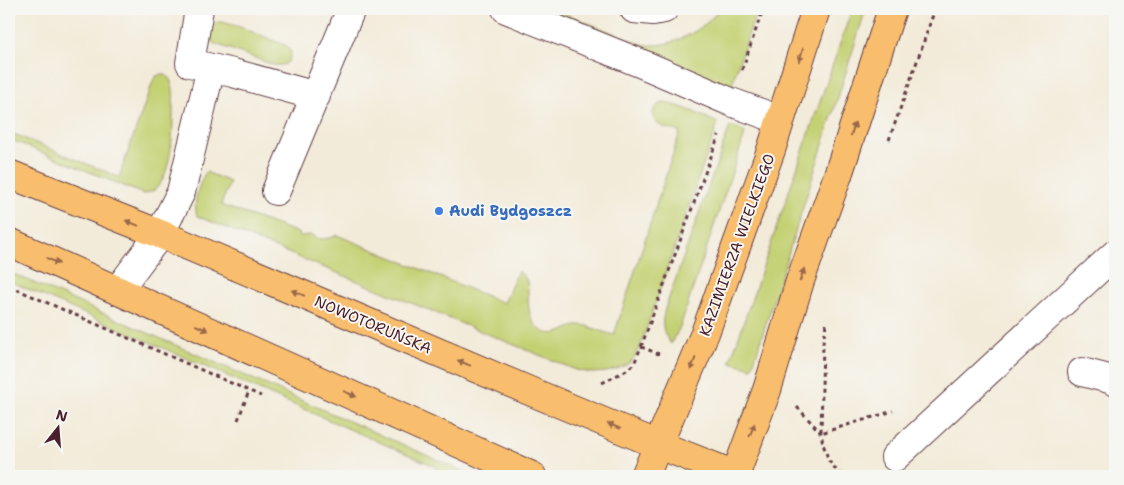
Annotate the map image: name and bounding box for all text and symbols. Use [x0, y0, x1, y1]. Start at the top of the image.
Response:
one-way arrow [797, 48, 804, 63]
one-way arrow [850, 121, 858, 136]
street label: KAZIMIERZA WIELKIEGO [695, 151, 779, 339]
place label: Audi Bydgoszcz [449, 201, 572, 221]
marker: Audi Bydgoszcz [433, 205, 445, 217]
one-way arrow [124, 219, 139, 227]
one-way arrow [46, 258, 60, 266]
one-way arrow [798, 267, 806, 282]
one-way arrow [291, 289, 305, 297]
street label: NOWOTORUŃSKA [311, 290, 435, 359]
one-way arrow [195, 324, 209, 332]
one-way arrow [689, 357, 697, 372]
one-way arrow [457, 359, 471, 367]
one-way arrow [343, 391, 357, 399]
north arrow [32, 402, 82, 452]
text: N [54, 405, 70, 426]
one-way arrow [606, 422, 621, 430]
one-way arrow [749, 422, 756, 437]

